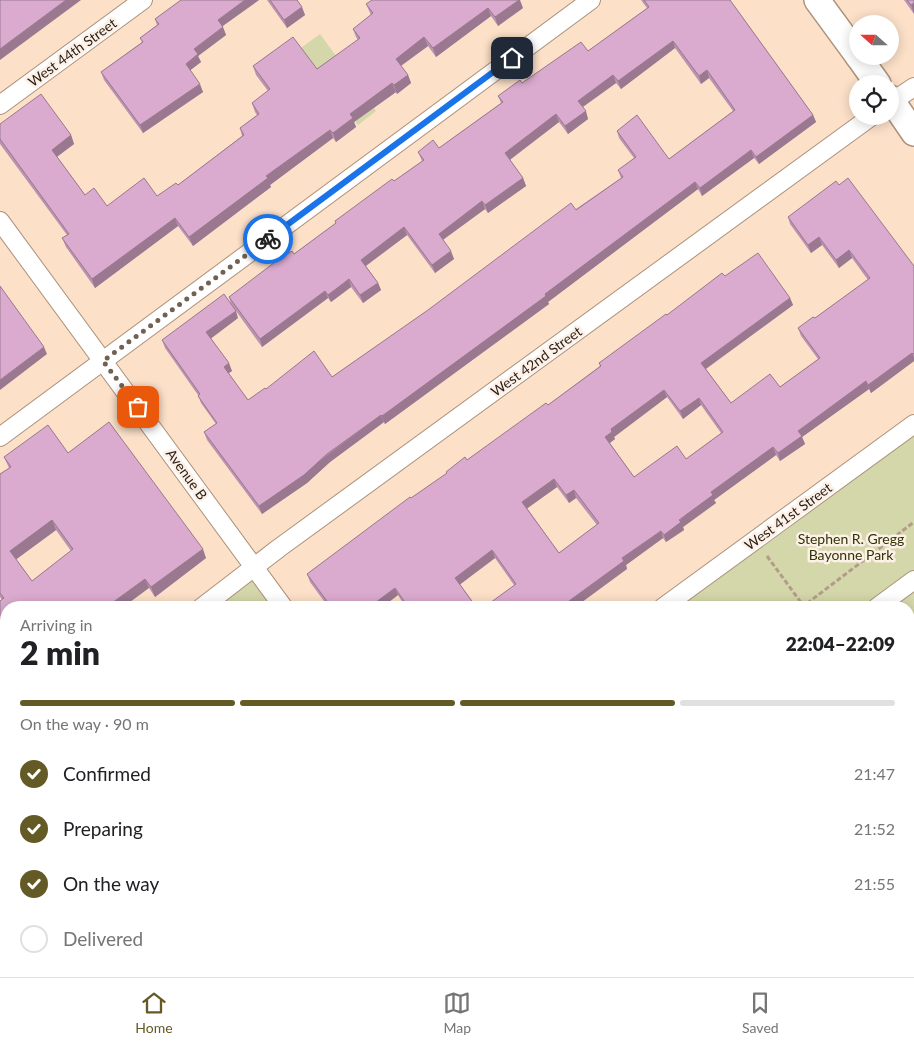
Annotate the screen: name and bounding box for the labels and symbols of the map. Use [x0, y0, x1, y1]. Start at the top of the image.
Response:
street label: West 44th Street [24, 14, 120, 90]
north arrow [849, 15, 899, 65]
pin [491, 37, 533, 79]
courier [243, 214, 293, 264]
street label: West 42nd Street [487, 322, 585, 400]
pin [117, 386, 159, 428]
street label: Avenue B [163, 445, 211, 503]
street label: West 41st Street [741, 479, 835, 553]
park label: Stephen R. Gregg Bayonne Park [798, 530, 904, 563]

